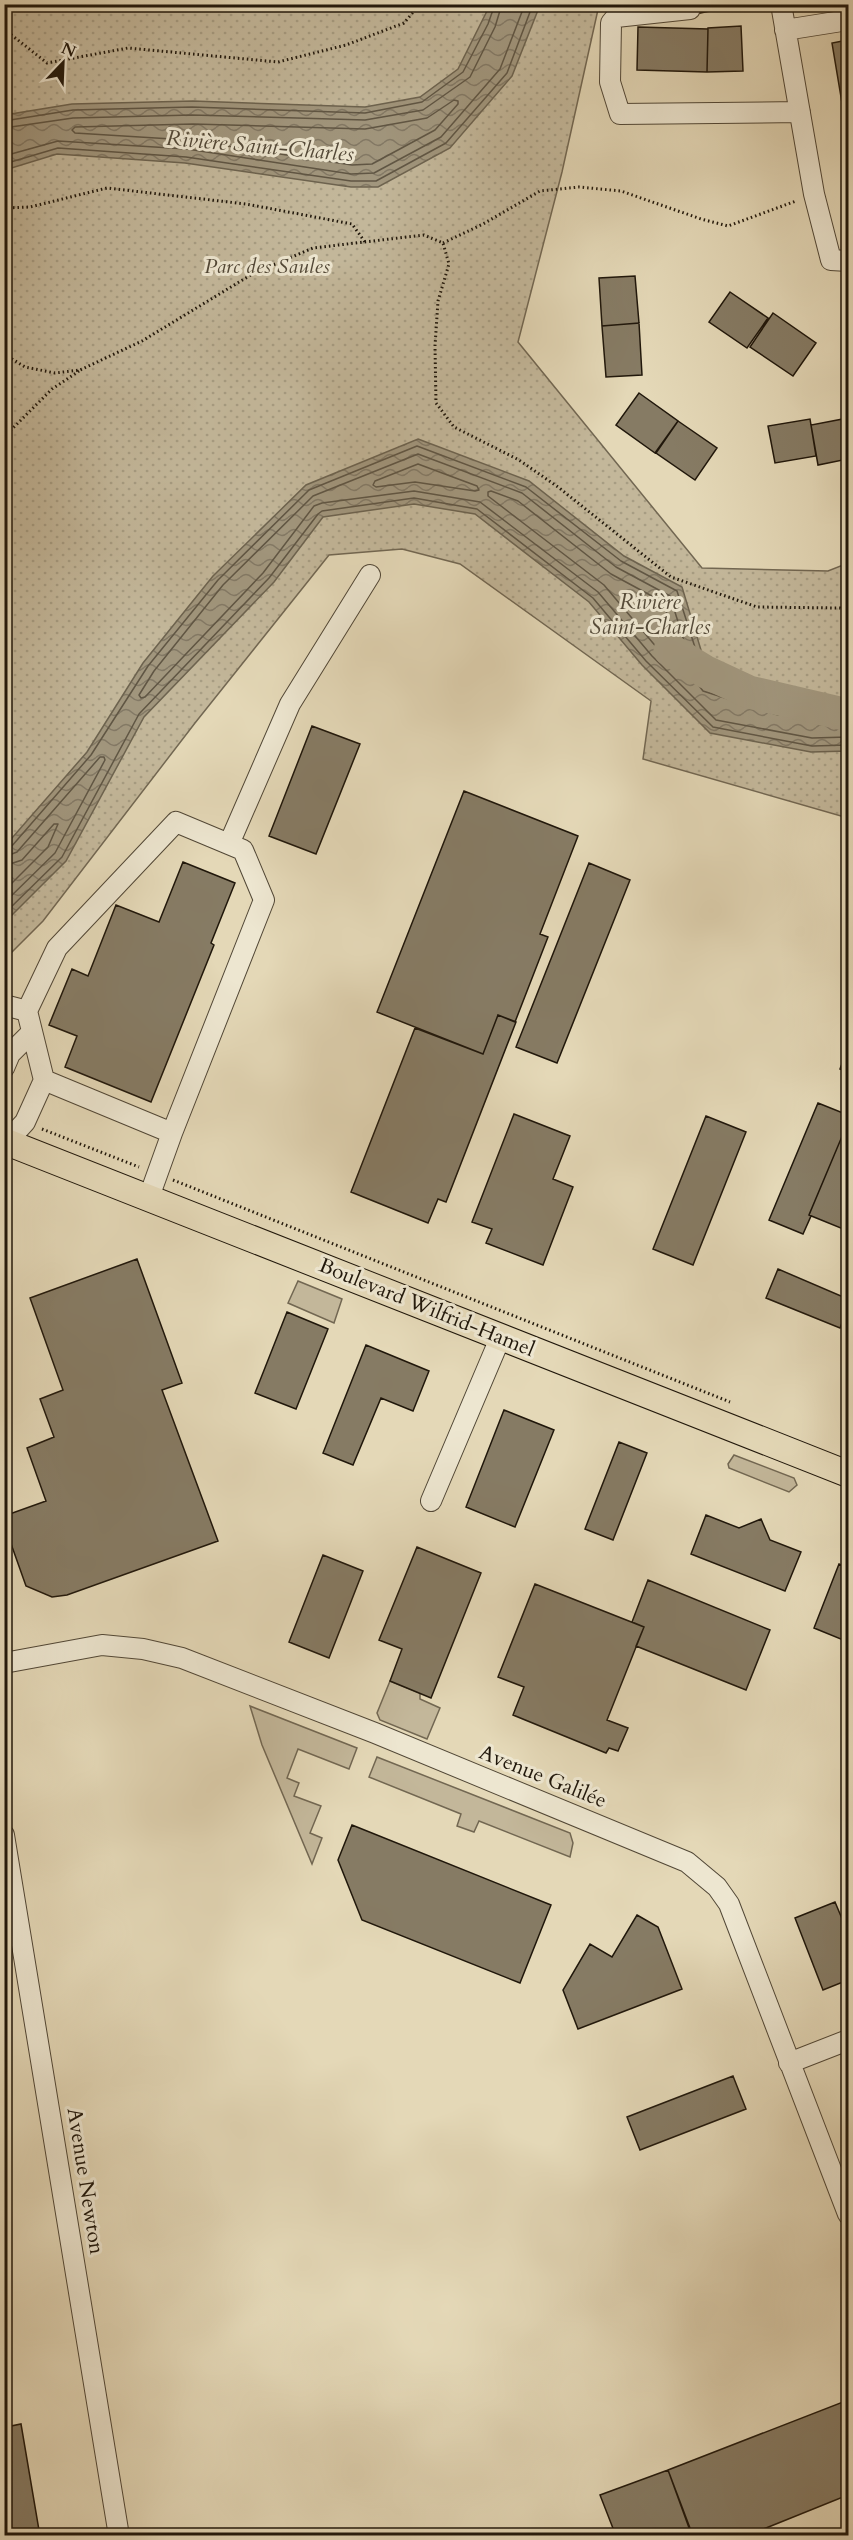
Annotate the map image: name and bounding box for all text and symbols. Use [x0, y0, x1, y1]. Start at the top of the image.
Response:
north arrow [33, 33, 93, 93]
text: N [58, 37, 79, 63]
water label: Rivière Saint-Charles [165, 123, 356, 169]
park label: Parc des Saules [204, 252, 330, 281]
water label: Rivière Saint-Charles [590, 587, 711, 642]
street label: Boulevard Wilfrid-Hamel [315, 1251, 539, 1364]
street label: Avenue Galilée [475, 1738, 611, 1815]
street label: Avenue Newton [60, 2106, 111, 2256]

